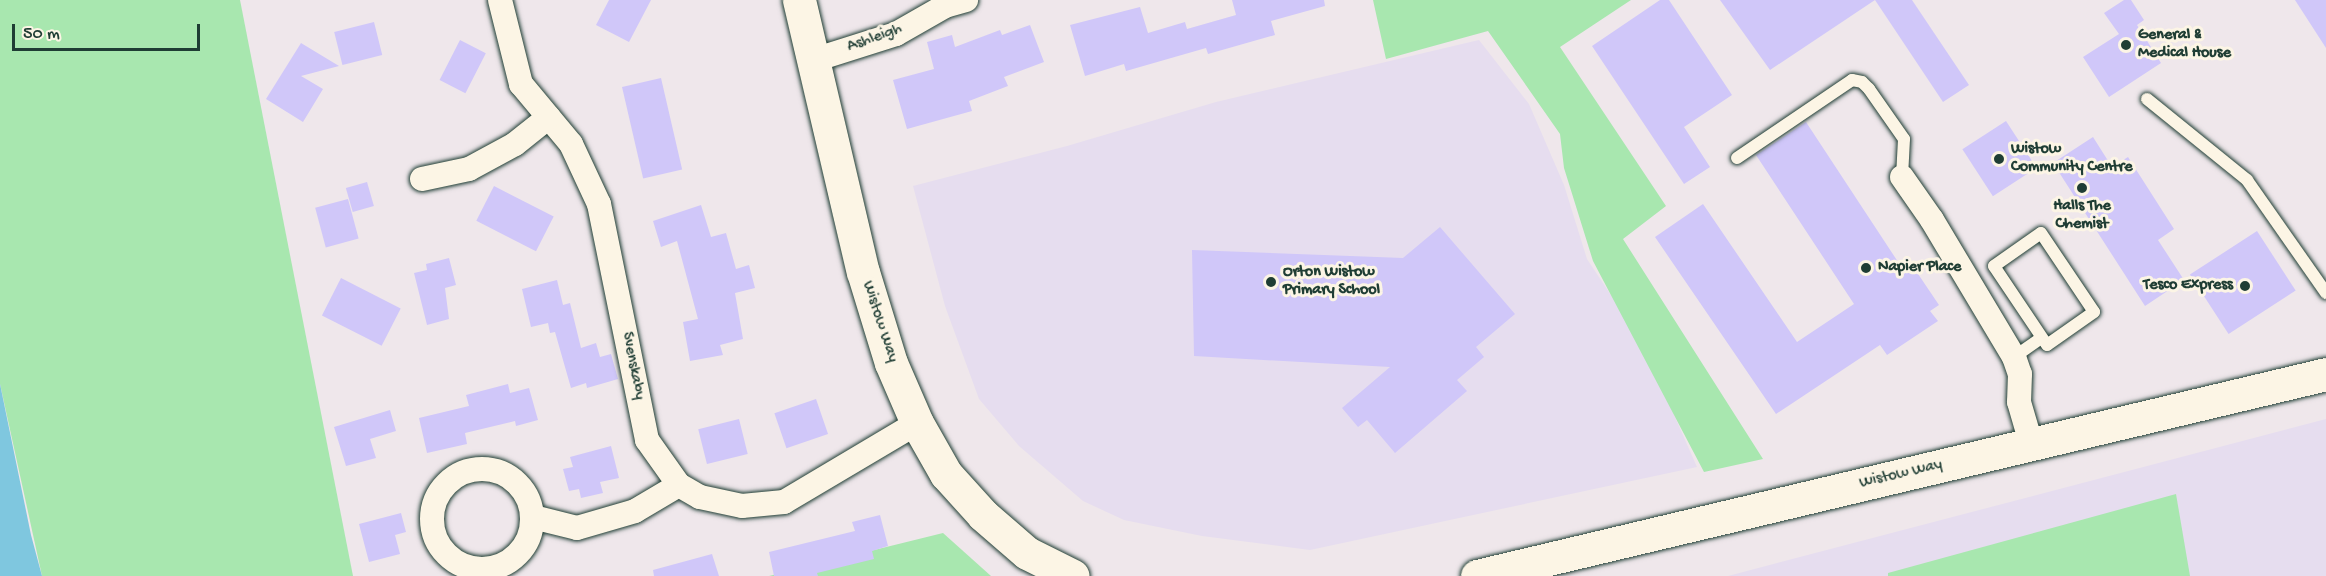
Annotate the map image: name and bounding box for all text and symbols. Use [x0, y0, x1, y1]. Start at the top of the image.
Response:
scale bar [15, 12, 202, 50]
street label: Ashleigh [845, 20, 905, 58]
text: 50 m [23, 24, 60, 45]
place label: General & Medical House [2138, 26, 2231, 64]
marker: General & Medical House [2119, 38, 2133, 52]
place label: Wistow Community Centre [2011, 140, 2132, 178]
marker: Wistow Community Centre [1992, 152, 2006, 166]
marker: Halls The Chemist [2075, 181, 2089, 195]
place label: Halls The Chemist [2053, 197, 2111, 235]
place label: Napier Place [1878, 258, 1961, 278]
marker: Napier Place [1859, 261, 1873, 275]
place label: Orton Wistow Primary School [1283, 263, 1380, 301]
marker: Orton Wistow Primary School [1264, 275, 1278, 289]
place label: Tesco Express [2143, 276, 2233, 296]
street label: Wistow Way [857, 279, 901, 365]
marker: Tesco Express [2238, 279, 2252, 293]
street label: Svenskaby [616, 331, 648, 401]
street label: Wistow Way [1858, 456, 1944, 494]

